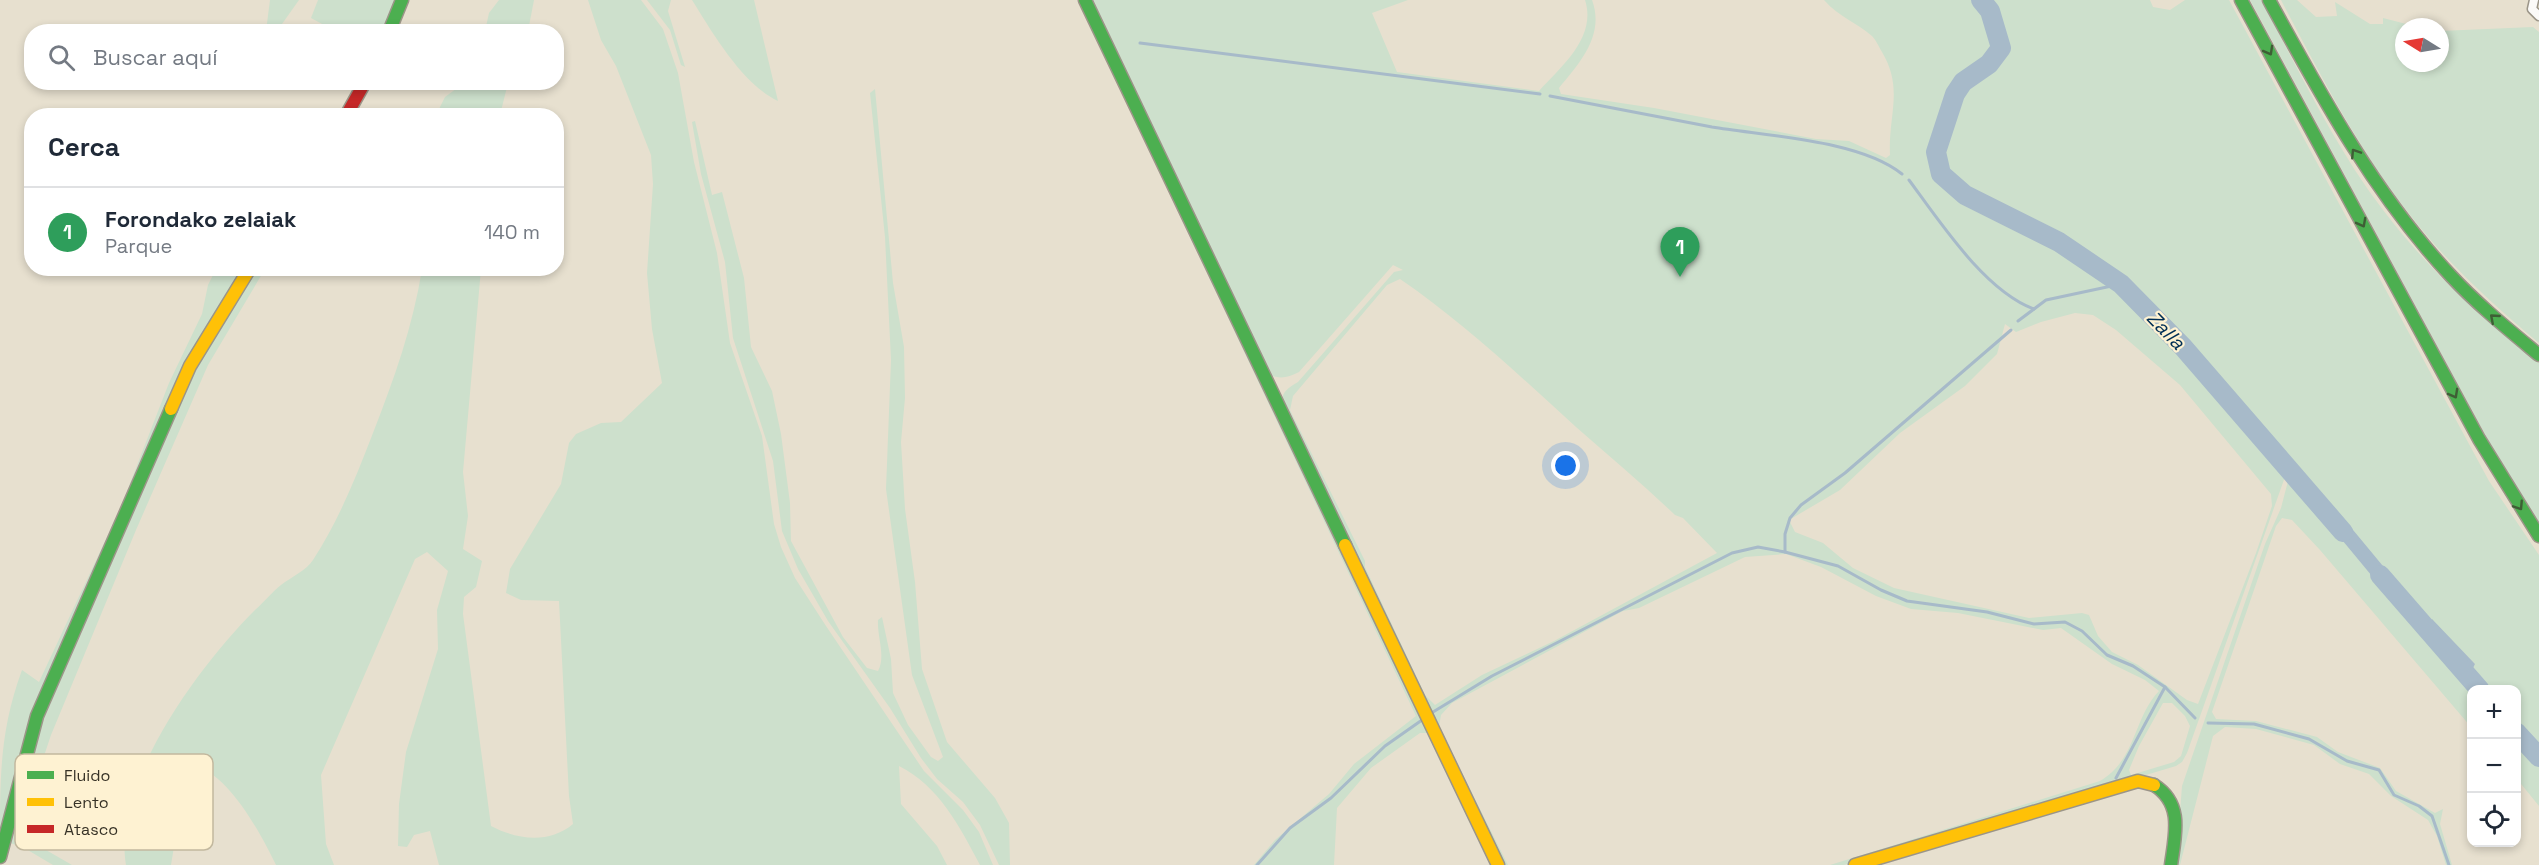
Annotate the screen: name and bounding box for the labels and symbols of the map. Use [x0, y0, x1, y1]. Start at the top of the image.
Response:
north arrow [2395, 18, 2449, 72]
one-way arrow [2262, 45, 2273, 56]
one-way arrow [2351, 149, 2362, 160]
one-way arrow [2354, 217, 2366, 228]
pin: 1 [1660, 228, 1700, 277]
water label: Zalla [2141, 305, 2191, 355]
one-way arrow [2490, 314, 2500, 325]
one-way arrow [2447, 388, 2458, 398]
your location [1551, 451, 1580, 480]
one-way arrow [2512, 499, 2523, 510]
legend [15, 754, 213, 850]
text: Fluido [64, 765, 110, 786]
text: Lento [64, 792, 109, 813]
text: Atasco [64, 819, 118, 840]

